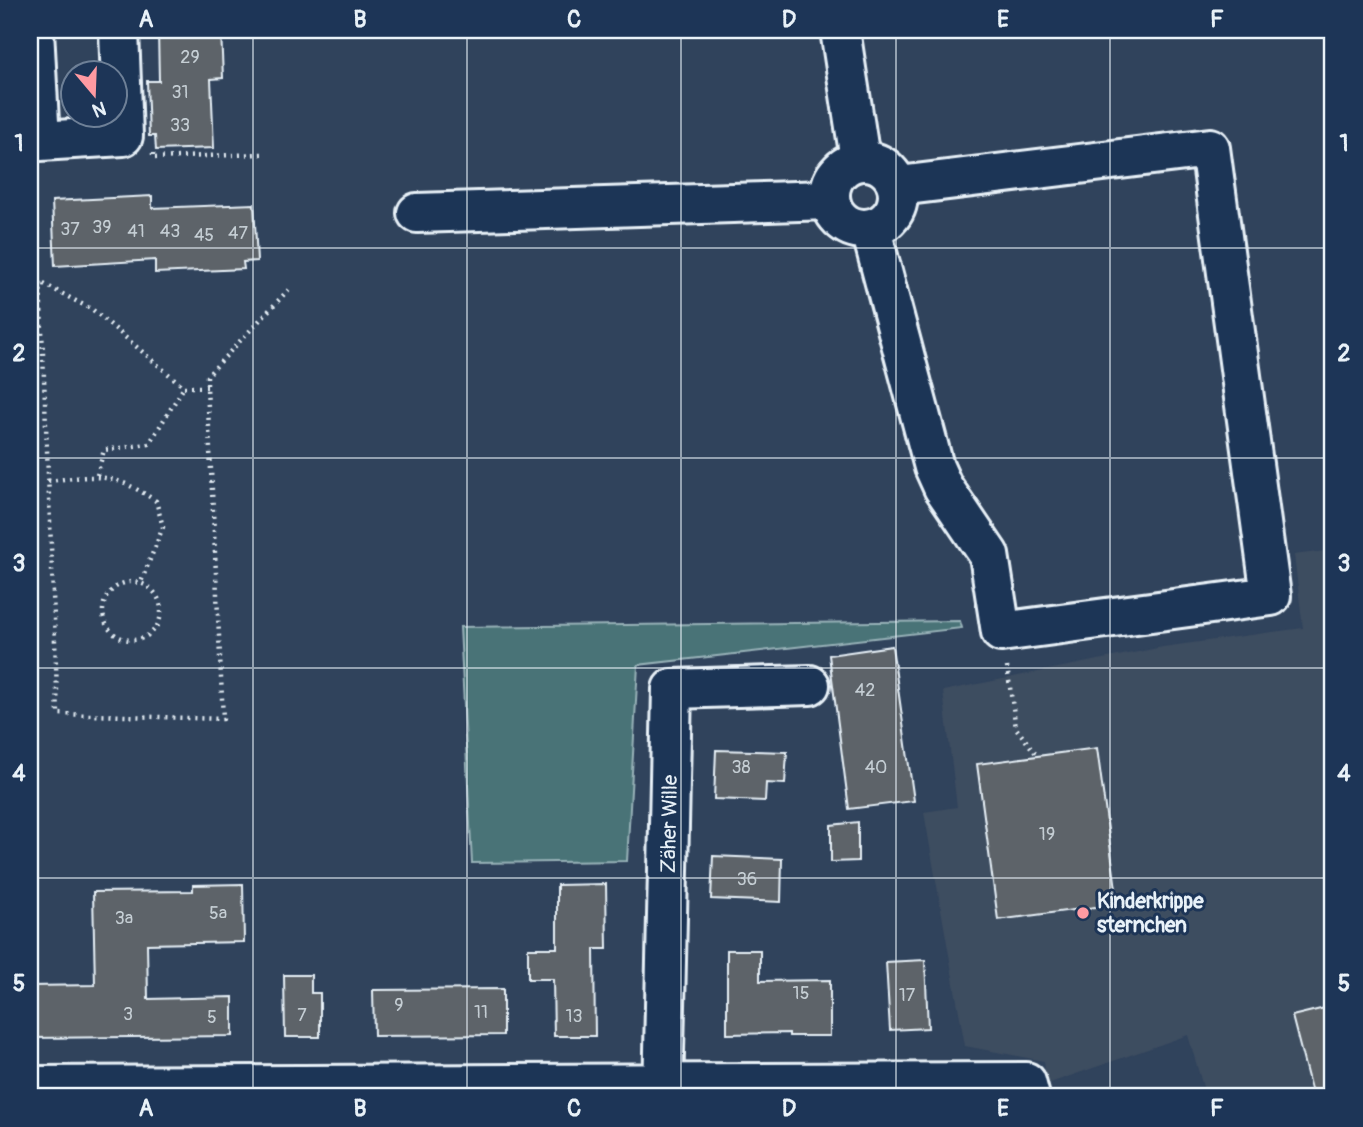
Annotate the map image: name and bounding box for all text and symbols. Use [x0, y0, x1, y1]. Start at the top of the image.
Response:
text: A [139, 5, 154, 34]
text: B [353, 5, 367, 34]
text: C [567, 5, 581, 34]
text: D [782, 5, 796, 34]
text: E [997, 5, 1009, 34]
text: F [1210, 5, 1224, 34]
house number: 29 [180, 46, 200, 69]
north arrow [60, 60, 130, 130]
house number: 31 [171, 81, 189, 104]
text: N [89, 96, 109, 123]
house number: 33 [170, 114, 190, 137]
text: 1 [15, 129, 24, 158]
text: 1 [1340, 129, 1349, 158]
house number: 39 [92, 216, 112, 239]
house number: 37 [60, 218, 80, 241]
house number: 41 [127, 220, 145, 243]
house number: 43 [160, 220, 180, 243]
house number: 47 [228, 222, 248, 245]
house number: 45 [194, 224, 214, 247]
text: 2 [13, 339, 26, 368]
text: 2 [1338, 339, 1351, 368]
text: 3 [13, 549, 25, 578]
text: 3 [1338, 549, 1350, 578]
house number: 42 [855, 679, 875, 702]
house number: 38 [731, 756, 751, 779]
house number: 40 [865, 756, 887, 779]
text: 4 [12, 759, 26, 788]
text: 4 [1337, 759, 1351, 788]
street label: Zäher Wille [654, 774, 684, 874]
house number: 19 [1039, 823, 1055, 846]
house number: 36 [737, 868, 757, 891]
place label: Kinderkrippe sternchen [1097, 888, 1204, 939]
house number: 5a [209, 902, 227, 925]
marker: Kinderkrippe sternchen [1075, 905, 1091, 921]
house number: 3a [115, 907, 133, 930]
text: 5 [13, 969, 25, 998]
text: 5 [1338, 969, 1350, 998]
house number: 15 [793, 982, 809, 1005]
house number: 17 [899, 984, 916, 1007]
house number: 9 [394, 994, 404, 1017]
house number: 11 [474, 1001, 488, 1024]
house number: 3 [123, 1003, 133, 1026]
house number: 7 [297, 1004, 307, 1027]
house number: 13 [565, 1005, 583, 1028]
house number: 5 [207, 1006, 217, 1029]
text: A [139, 1094, 154, 1123]
text: B [353, 1094, 367, 1123]
text: C [567, 1094, 581, 1123]
text: D [782, 1094, 796, 1123]
text: E [997, 1094, 1009, 1123]
text: F [1210, 1094, 1224, 1123]

